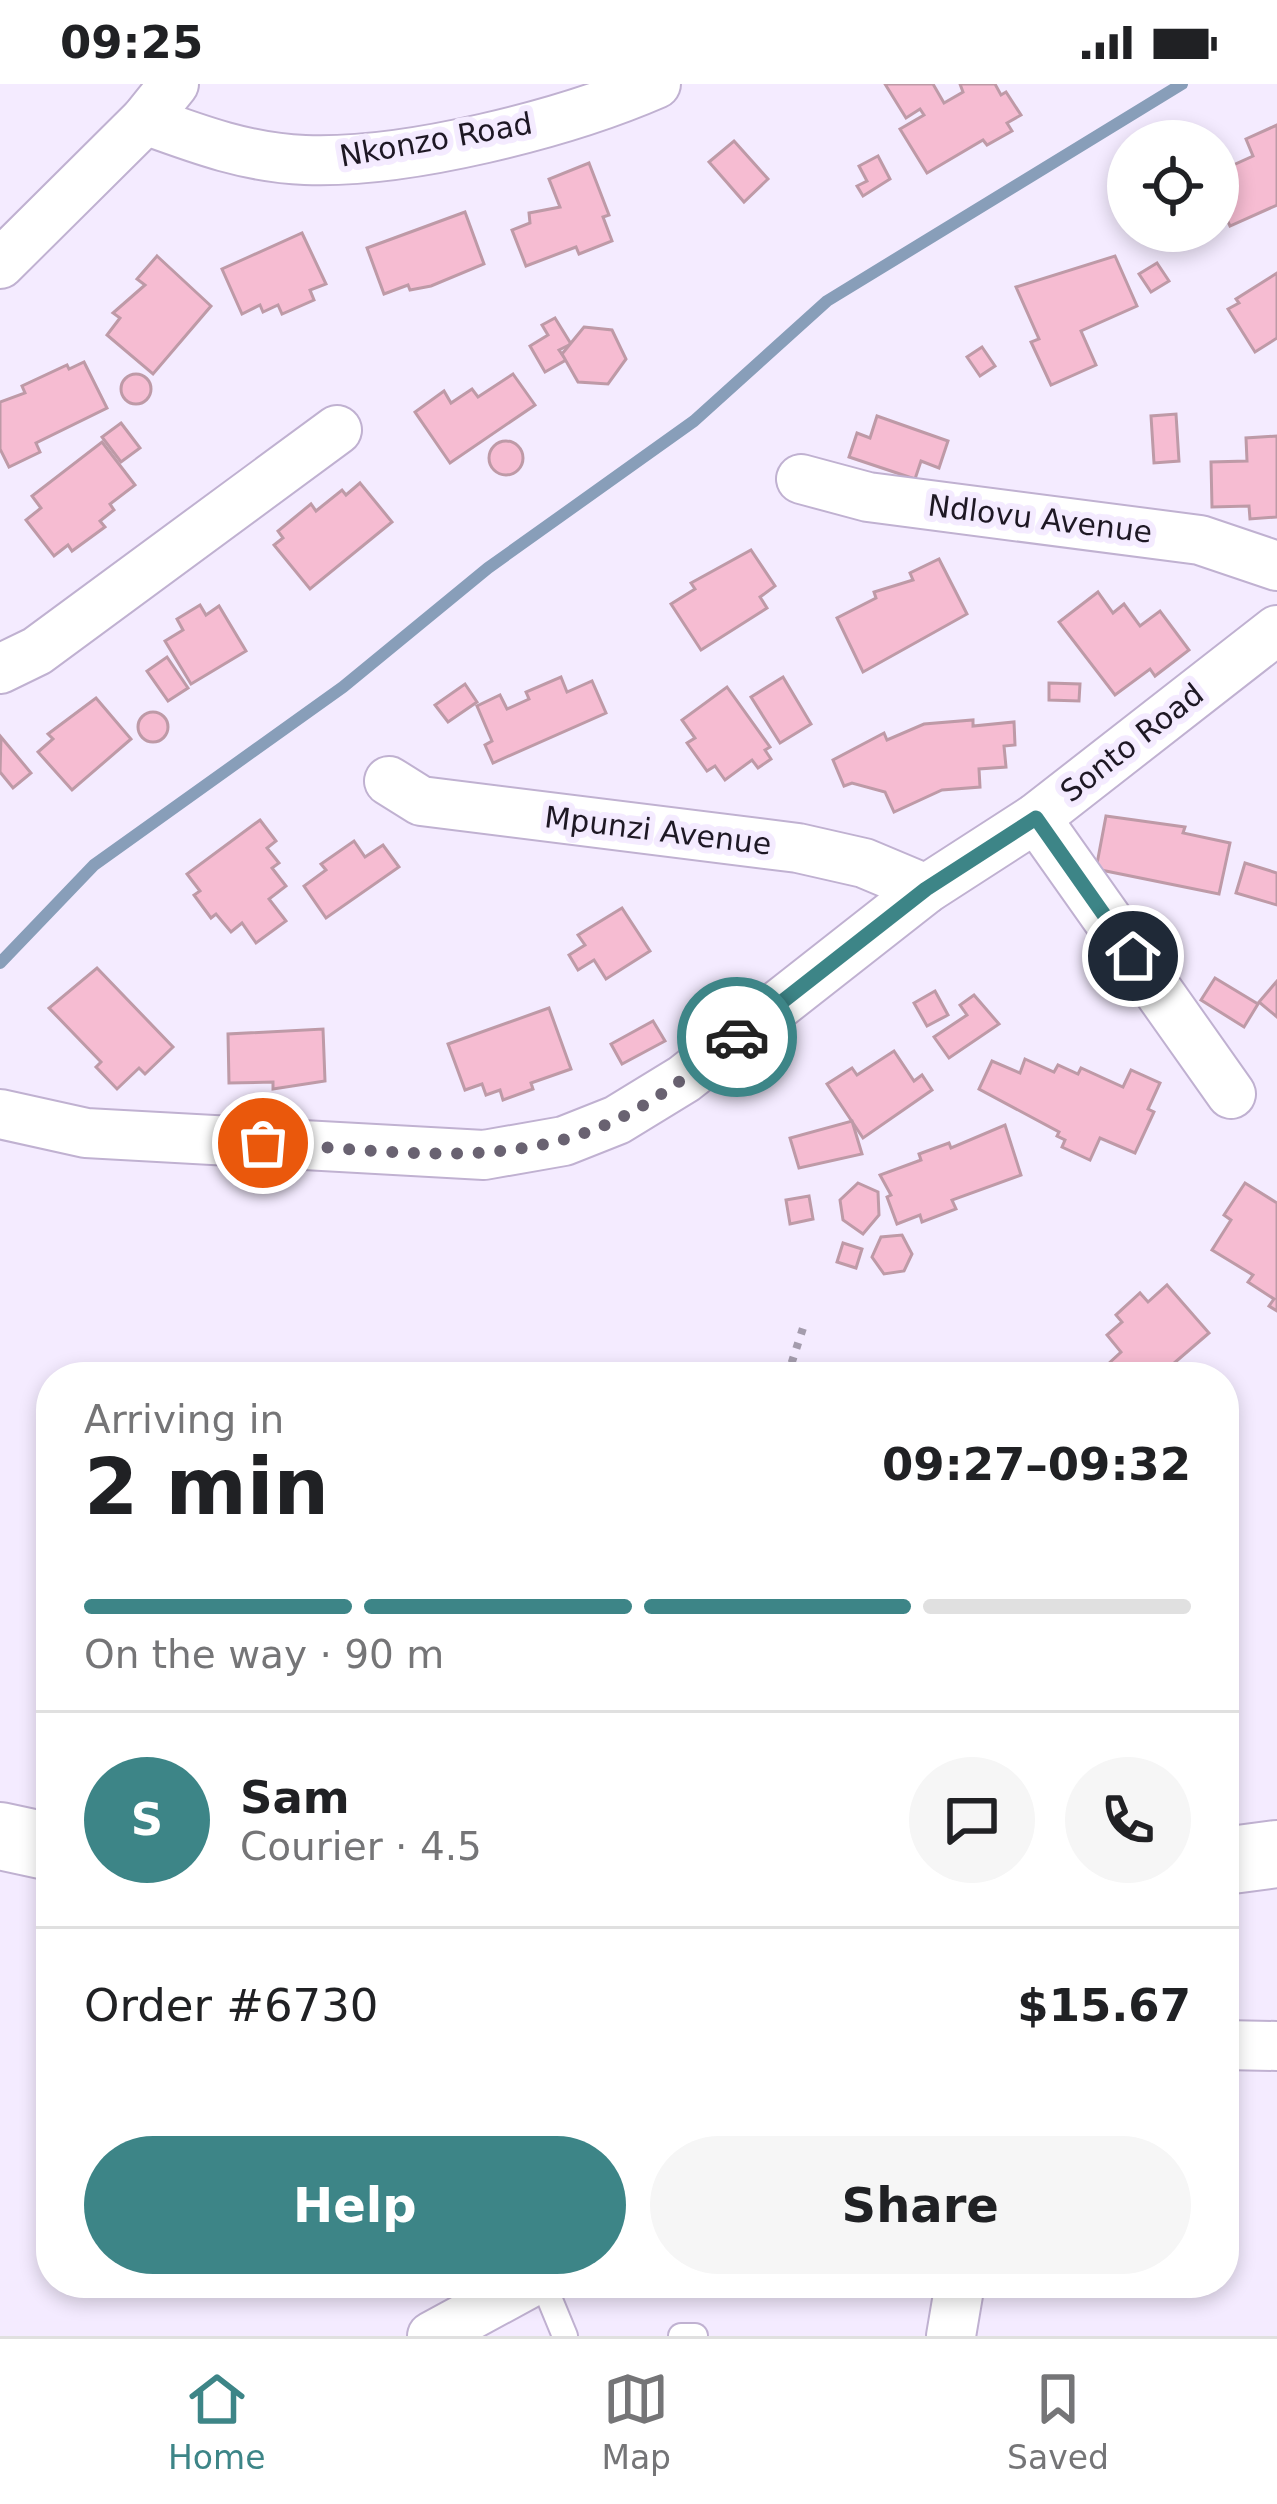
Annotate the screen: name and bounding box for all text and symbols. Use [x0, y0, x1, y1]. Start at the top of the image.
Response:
text: 09:25 [60, 16, 203, 69]
street label: Nkonzo Road [337, 105, 535, 174]
map controls [1107, 120, 1239, 252]
button: locate [1107, 120, 1239, 252]
street label: Ndlovu Avenue [926, 487, 1154, 550]
street label: Sonto Road [1053, 676, 1210, 809]
street label: Mpunzi Avenue [543, 799, 773, 862]
pin [1082, 905, 1184, 1007]
icon: home [1100, 923, 1166, 989]
courier [677, 977, 797, 1097]
icon: car [704, 1004, 770, 1070]
pin [212, 1092, 314, 1194]
icon: bag [230, 1110, 296, 1176]
text: Arriving in [84, 1397, 284, 1442]
text: 09:27–09:32 [882, 1438, 1191, 1491]
text: 2 min [84, 1442, 329, 1532]
text: On the way · 90 m [84, 1632, 444, 1677]
button: chat [909, 1757, 1035, 1883]
button: phone [1065, 1757, 1191, 1883]
text: Sam [240, 1771, 350, 1824]
text: S [131, 1793, 163, 1846]
text: Courier · 4.5 [240, 1824, 482, 1869]
text: Order #6730 [84, 1979, 378, 2032]
text: $15.67 [1017, 1979, 1191, 2032]
button: Help [84, 2136, 626, 2274]
button: Share [650, 2136, 1191, 2274]
tab: Home [168, 2366, 265, 2477]
tab: Map [601, 2366, 671, 2477]
tab: Saved [1007, 2366, 1109, 2477]

